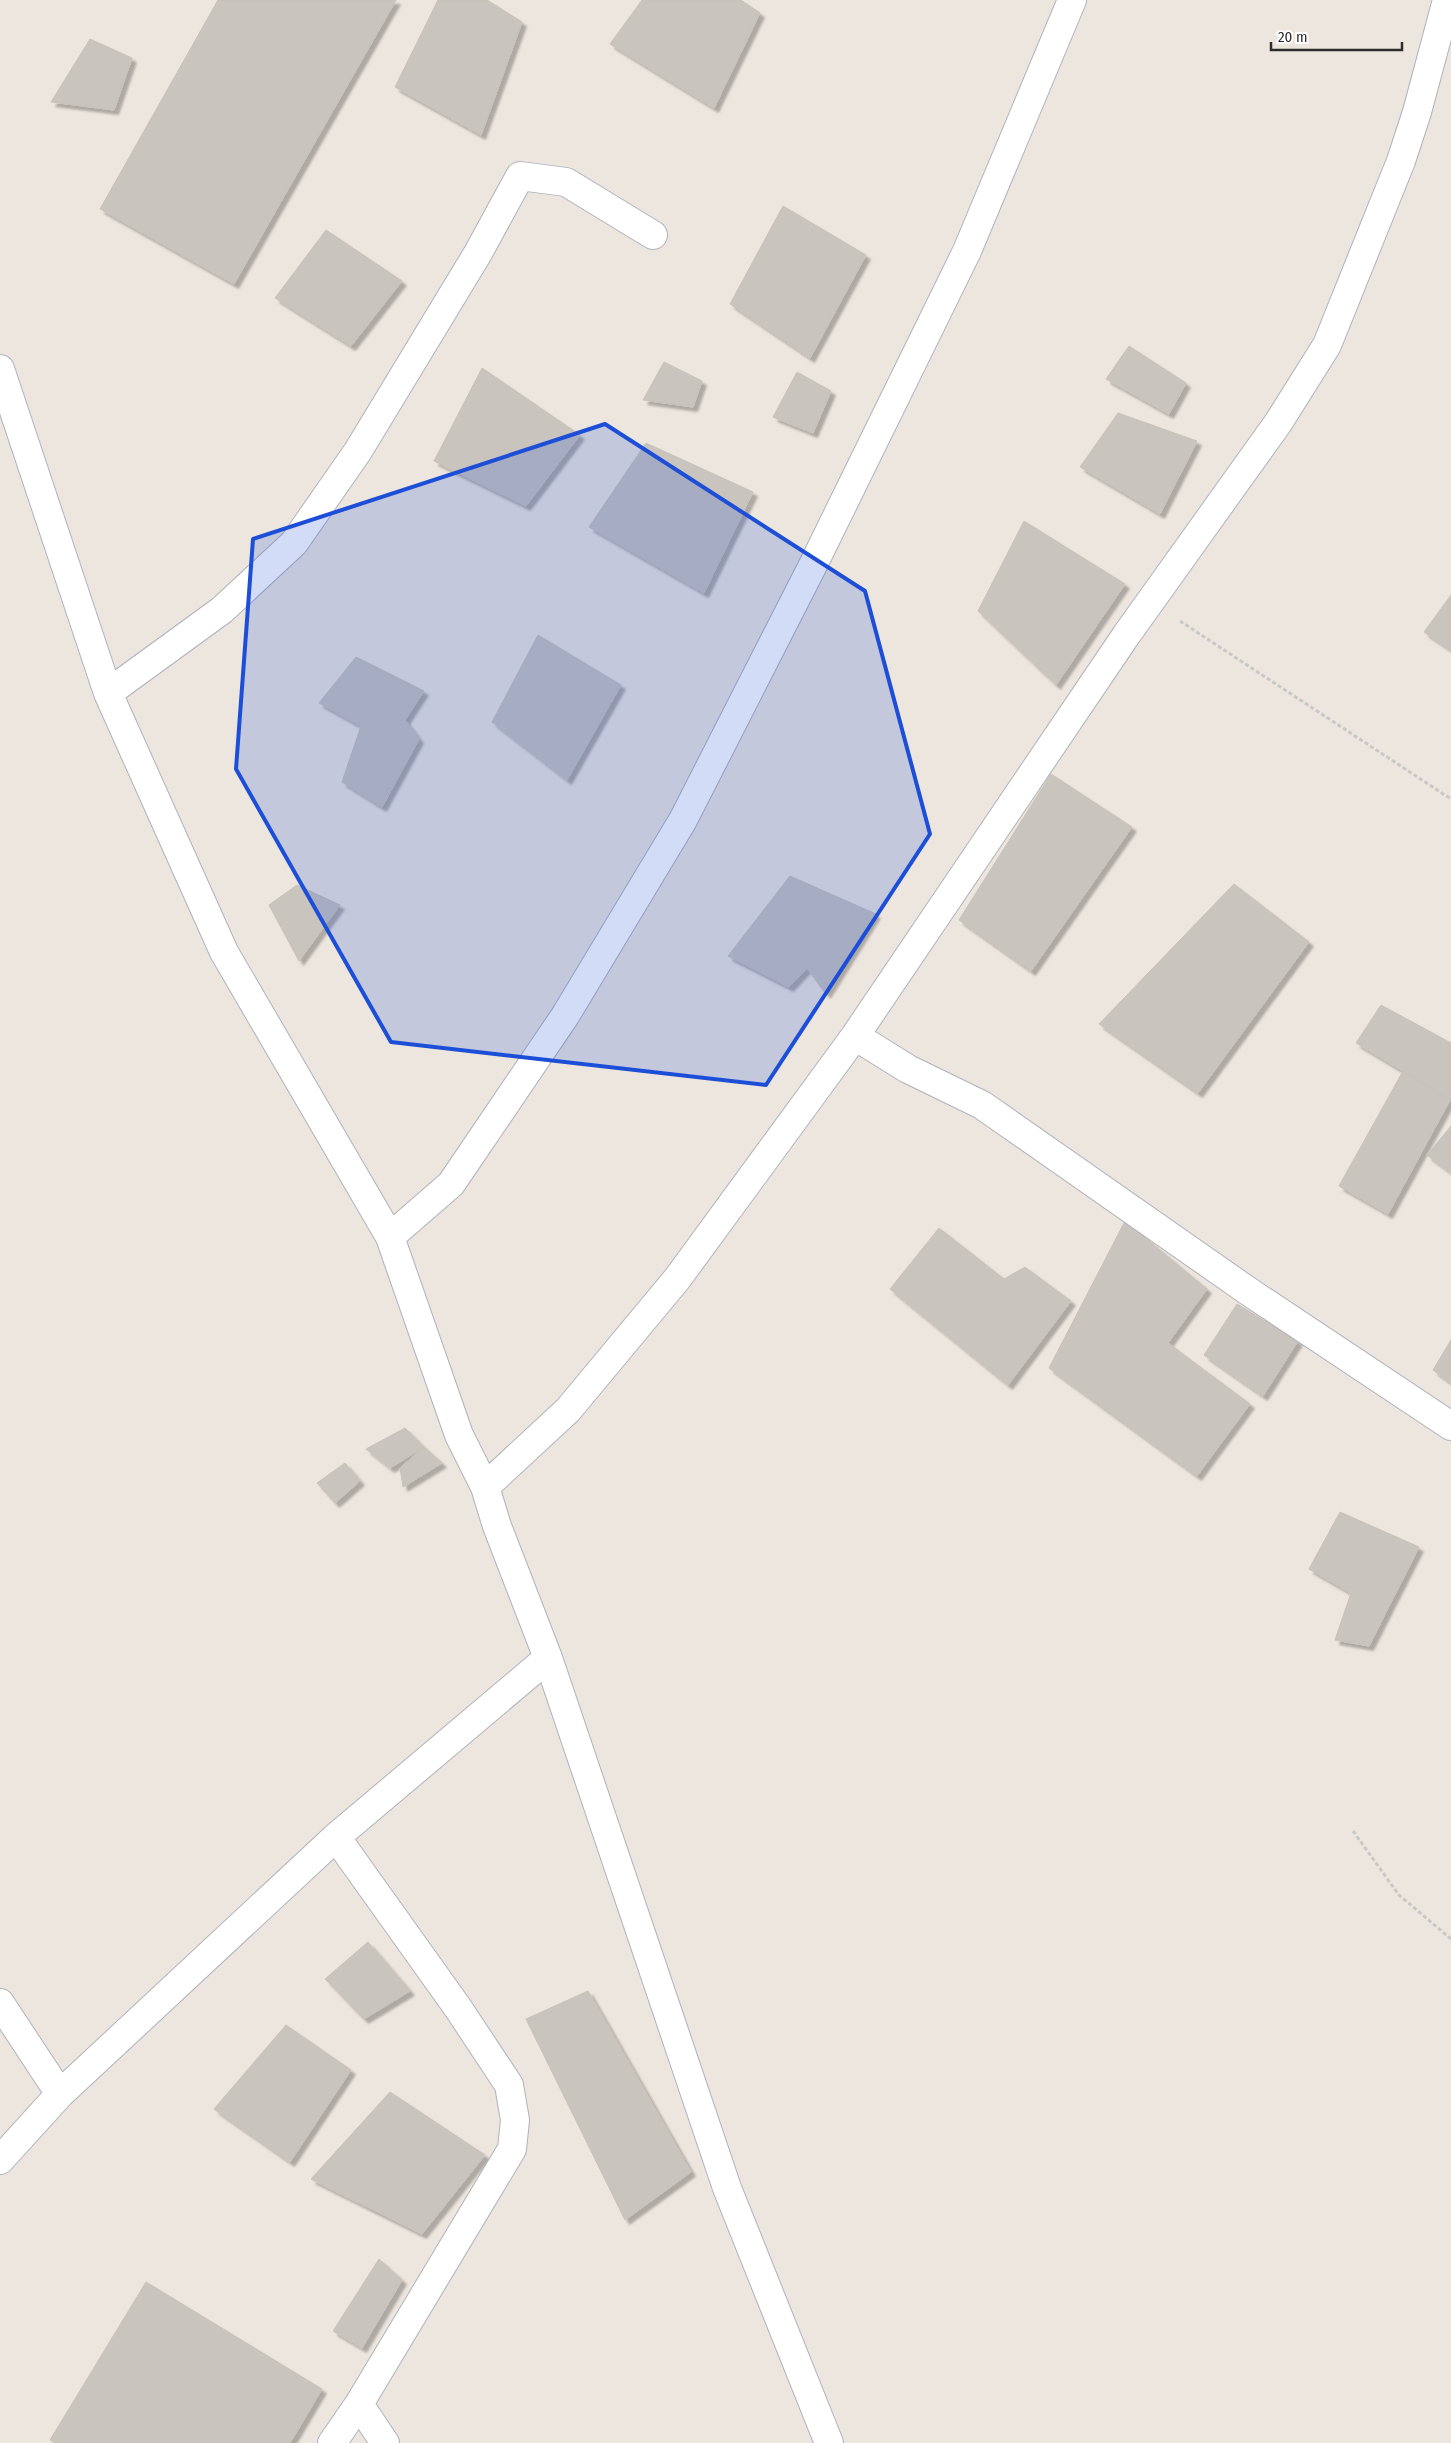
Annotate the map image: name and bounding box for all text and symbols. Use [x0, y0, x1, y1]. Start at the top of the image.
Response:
scale bar [1271, 20, 1402, 52]
text: 20 m [1278, 28, 1308, 46]

